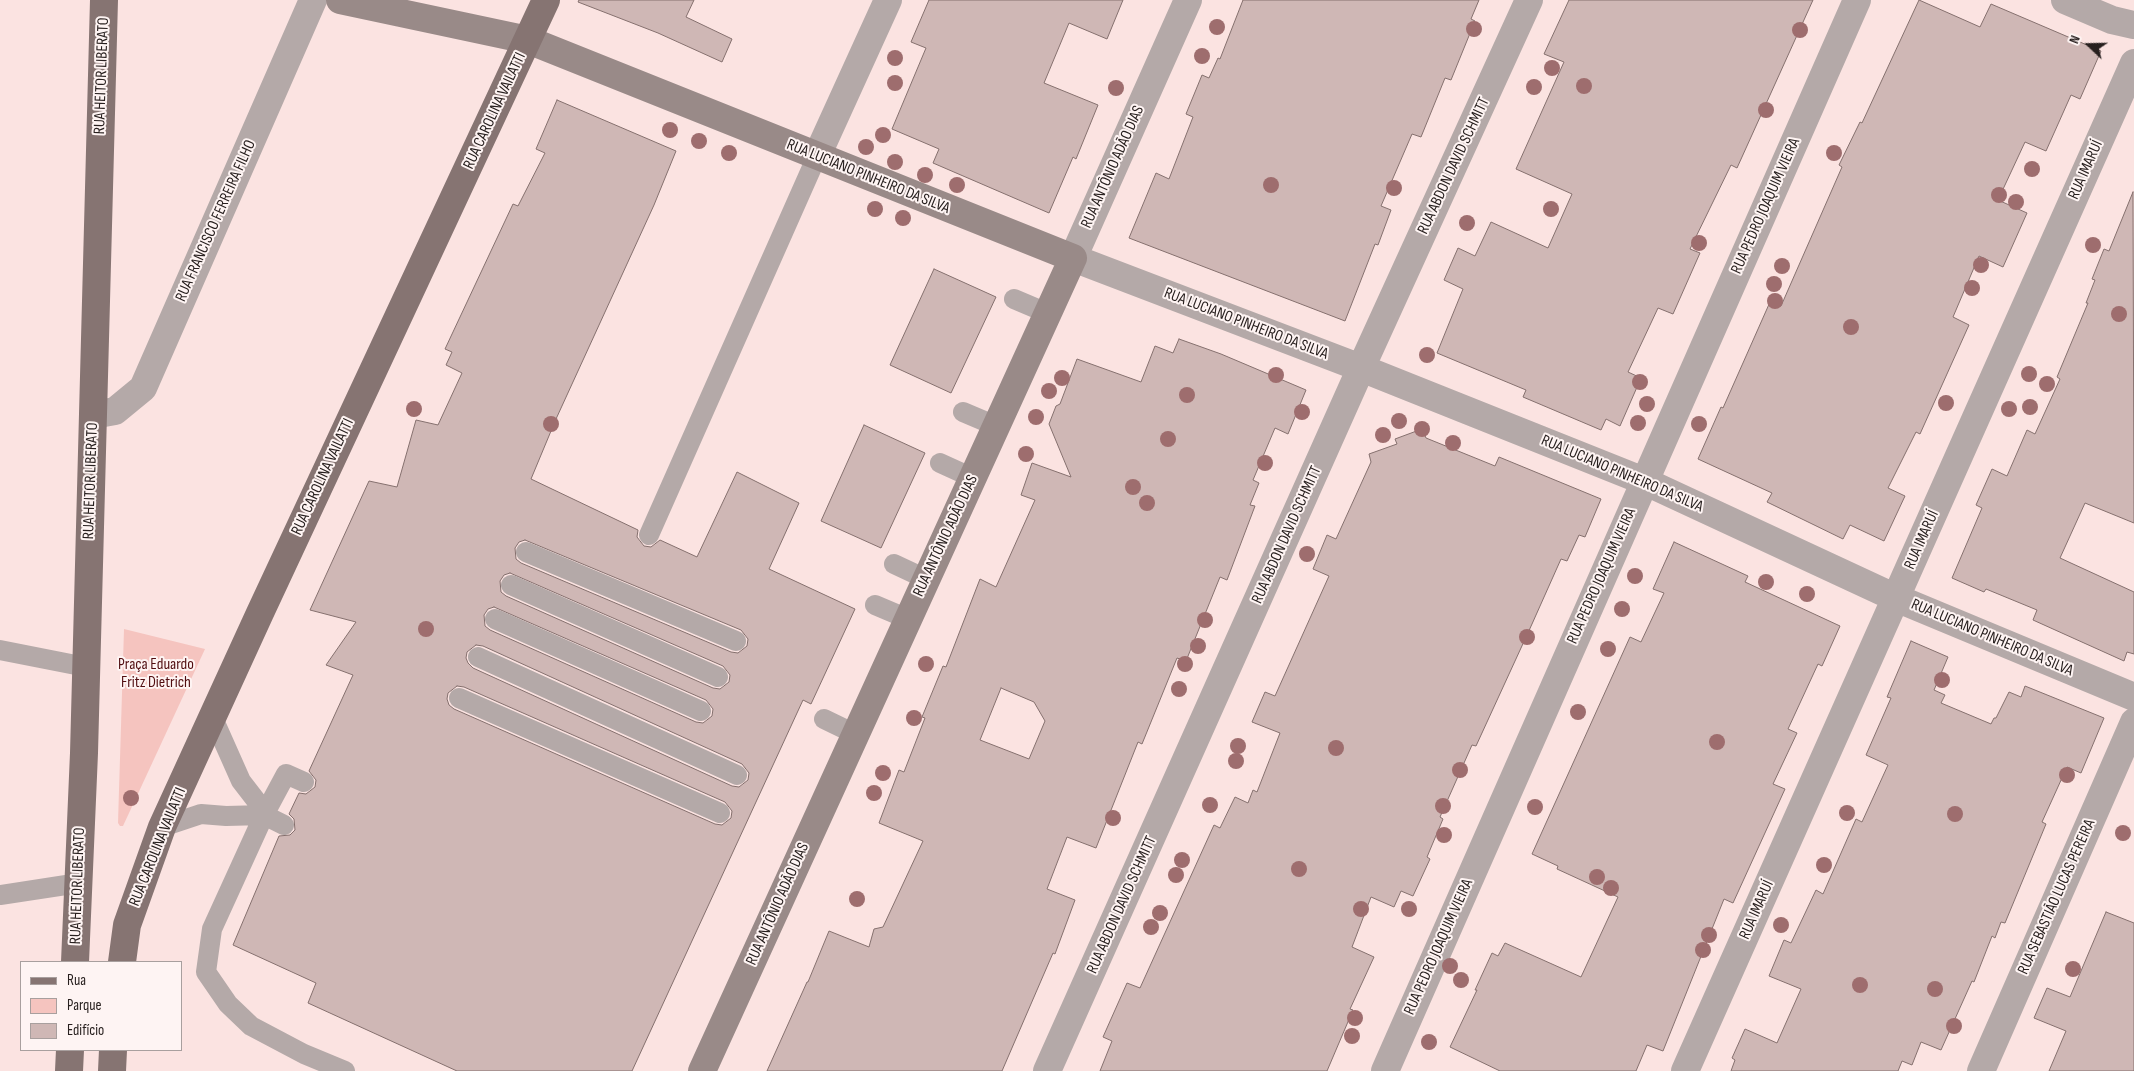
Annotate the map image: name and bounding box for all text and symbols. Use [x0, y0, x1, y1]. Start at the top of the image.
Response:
street label: RUA HEITOR LIBERATO [90, 17, 114, 135]
north arrow [2064, 20, 2114, 70]
text: N [2065, 33, 2084, 46]
street label: RUA CAROLINA VAILATTI [460, 50, 530, 172]
street label: RUA ABDON DAVID SCHMITT [1414, 95, 1494, 237]
street label: RUA ANTÔNIO ADÃO DIAS [1077, 103, 1149, 231]
street label: RUA LUCIANO PINHEIRO DA SILVA [784, 135, 952, 219]
street label: RUA PEDRO JOAQUIM VIEIRA [1727, 135, 1805, 277]
street label: RUA FRANCISCO FERREIRA FILHO [172, 137, 260, 305]
street label: RUA IMARUÍ [2065, 138, 2107, 202]
street label: RUA LUCIANO PINHEIRO DA SILVA [1161, 284, 1331, 364]
street label: RUA CAROLINA VAILATTI [288, 416, 358, 538]
street label: RUA HEITOR LIBERATO [79, 422, 103, 540]
street label: RUA LUCIANO PINHEIRO DA SILVA [1538, 431, 1706, 517]
street label: RUA ABDON DAVID SCHMITT [1248, 463, 1326, 607]
street label: RUA ANTÔNIO ADÃO DIAS [909, 472, 983, 600]
street label: RUA PEDRO JOAQUIM VIEIRA [1563, 505, 1641, 647]
street label: RUA IMARUÍ [1901, 508, 1943, 572]
street label: RUA LUCIANO PINHEIRO DA SILVA [1908, 595, 2076, 681]
park label: Praça Eduardo Fritz Dietrich [118, 655, 194, 693]
street label: RUA CAROLINA VAILATTI [125, 785, 191, 909]
street label: RUA SEBASTIÃO LUCAS PEREIRA [2014, 816, 2100, 978]
street label: RUA HEITOR LIBERATO [66, 827, 90, 945]
street label: RUA ABDON DAVID SCHMITT [1083, 833, 1161, 977]
street label: RUA ANTÔNIO ADÃO DIAS [742, 840, 814, 968]
street label: RUA PEDRO JOAQUIM VIEIRA [1400, 876, 1478, 1018]
street label: RUA IMARUÍ [1736, 878, 1778, 942]
legend [20, 961, 182, 1051]
text: Rua [67, 971, 86, 990]
text: Parque [67, 996, 102, 1015]
text: Edifício [67, 1021, 104, 1040]

